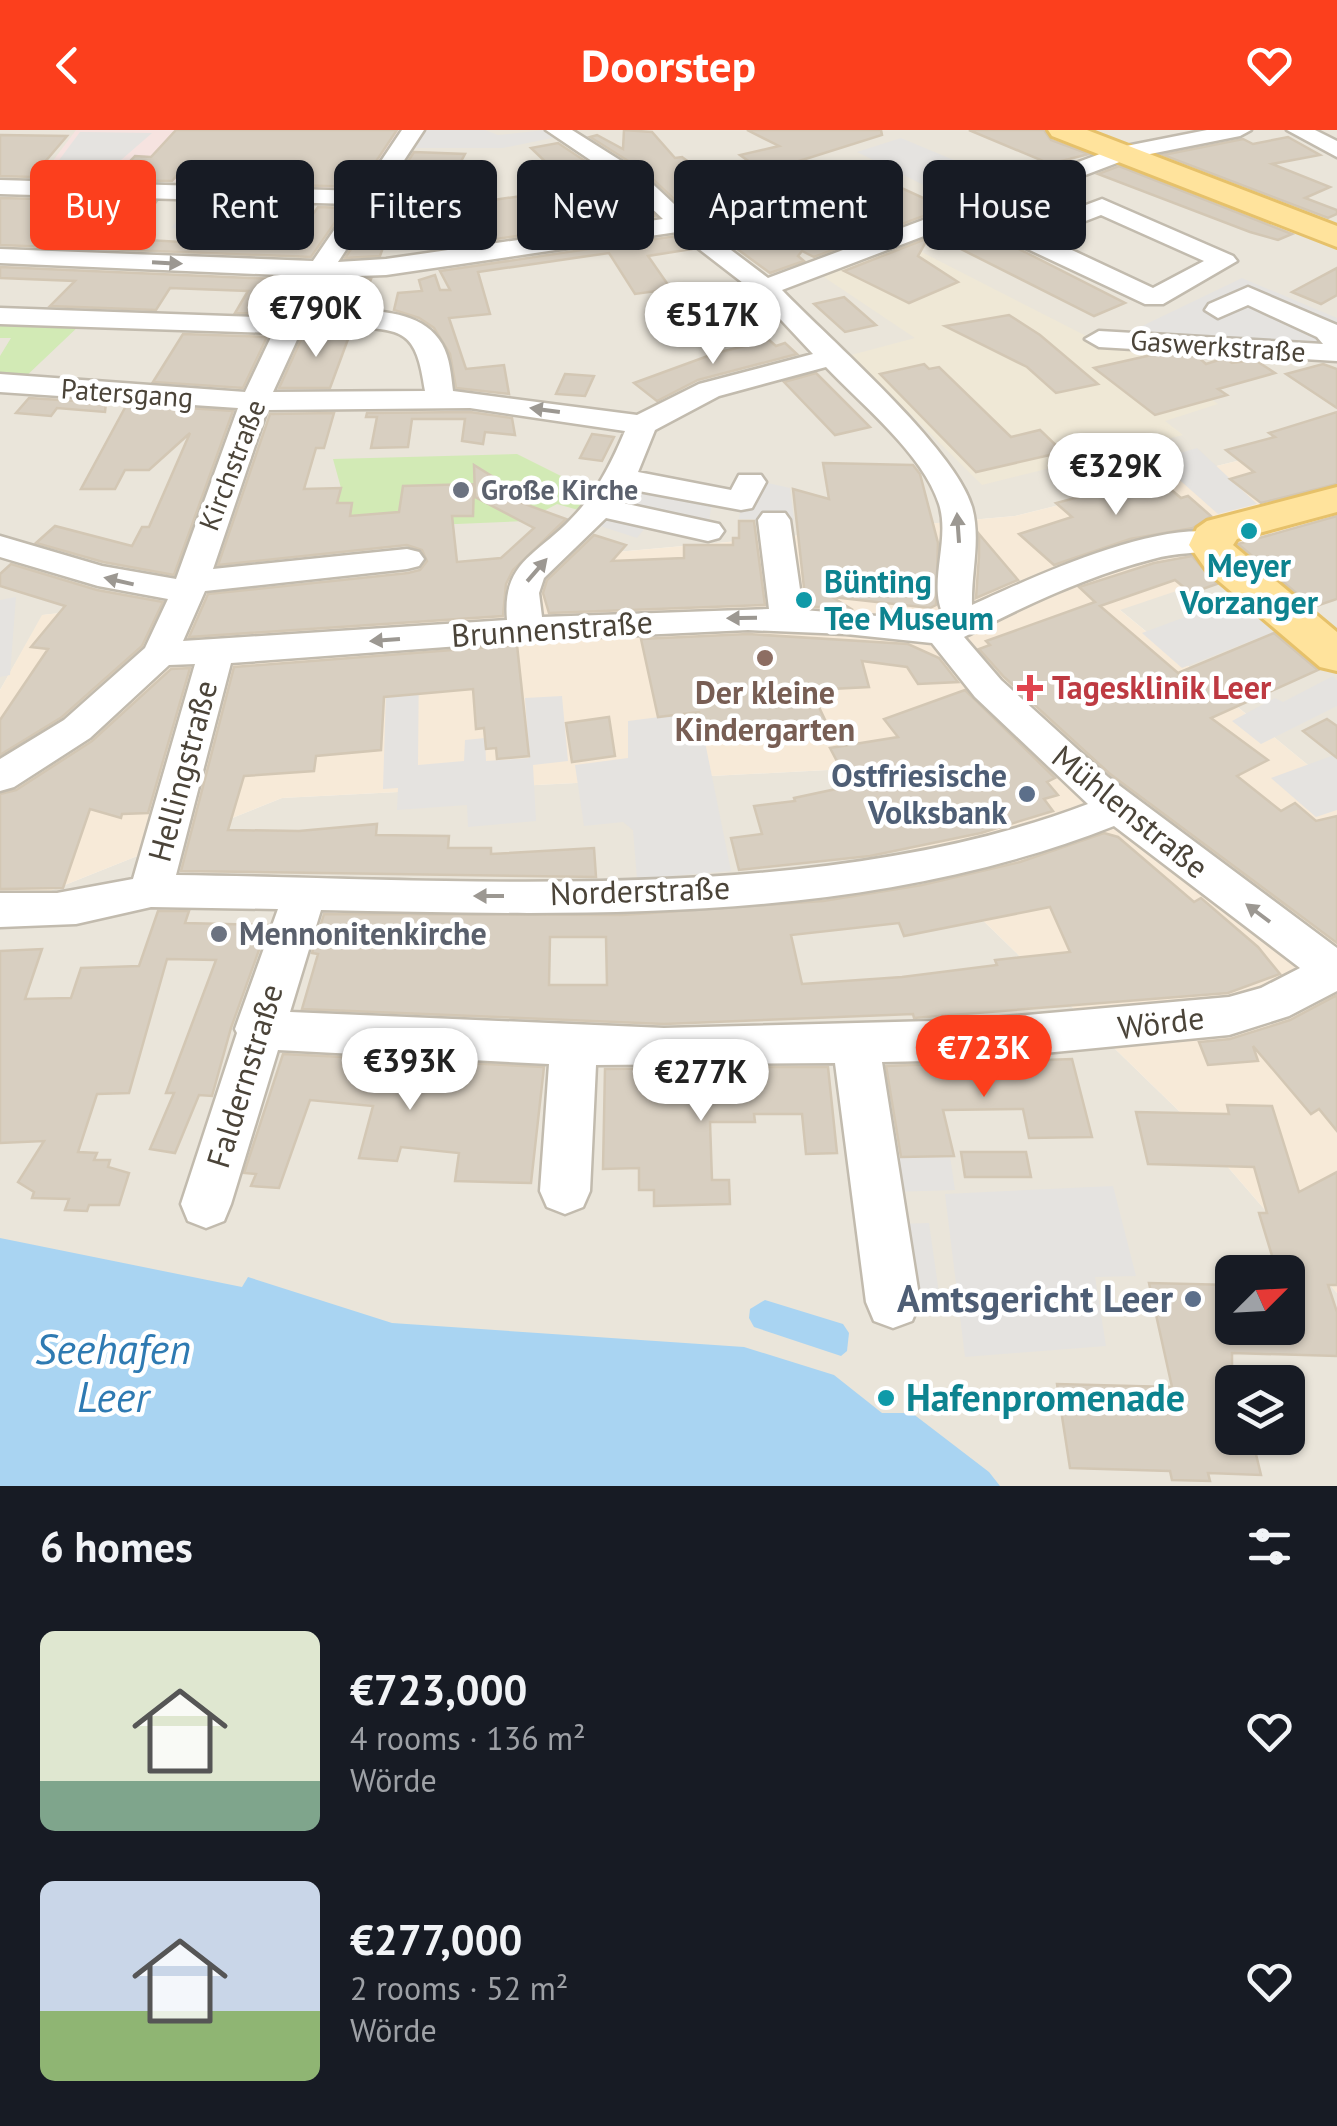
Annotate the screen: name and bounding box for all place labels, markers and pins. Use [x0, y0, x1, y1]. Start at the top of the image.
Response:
pin: €790K [246, 275, 386, 360]
pin: €517K [643, 282, 783, 367]
pin: €329K [1046, 433, 1186, 518]
place label: Große Kirche [481, 471, 638, 508]
marker: Große Kirche [450, 479, 472, 501]
marker: Meyer Vorzanger [1238, 520, 1260, 542]
place label: Meyer Vorzanger [1179, 544, 1319, 623]
place label: Bünting Tee Museum [824, 560, 994, 639]
marker: Bünting Tee Museum [793, 589, 815, 611]
marker: Der kleine Kindergarten [754, 647, 776, 669]
place label: Tagesklinik Leer [1052, 666, 1272, 708]
place label: Der kleine Kindergarten [675, 671, 855, 750]
marker: Tagesklinik Leer [1017, 675, 1043, 701]
place label: Ostfriesische Volksbank [831, 754, 1007, 833]
marker: Ostfriesische Volksbank [1016, 783, 1038, 805]
place label: Mennonitenkirche [239, 912, 487, 954]
marker: Mennonitenkirche [208, 923, 230, 945]
pin: €723K [914, 1015, 1054, 1100]
pin: €393K [340, 1028, 480, 1113]
pin: €277K [631, 1039, 771, 1124]
place label: Amtsgericht Leer [897, 1273, 1174, 1322]
marker: Amtsgericht Leer [1182, 1288, 1204, 1310]
place label: Hafenpromenade [906, 1372, 1185, 1421]
marker: Hafenpromenade [875, 1387, 897, 1409]

